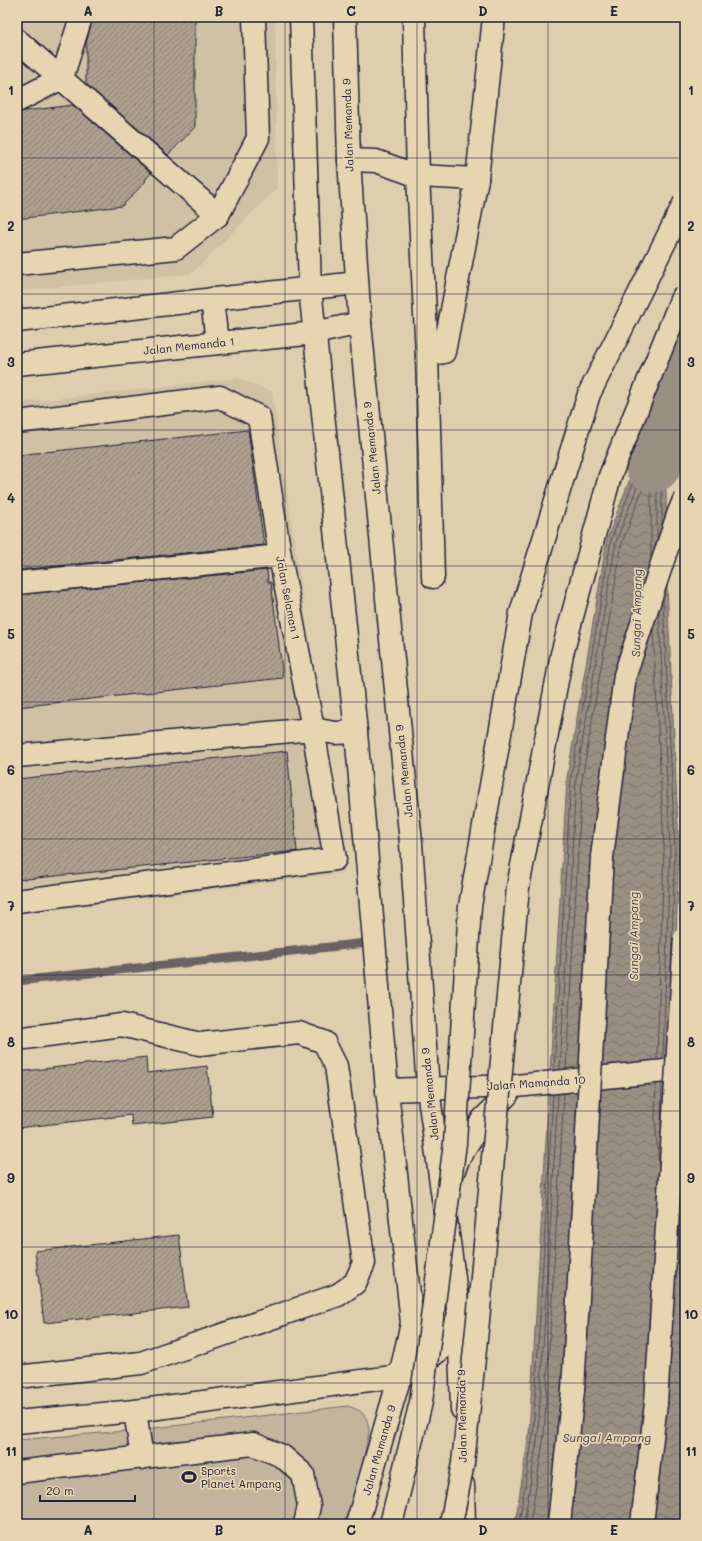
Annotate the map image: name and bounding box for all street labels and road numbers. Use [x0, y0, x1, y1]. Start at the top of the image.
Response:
street label: Jalan Memanda 9 [338, 78, 357, 172]
street label: Jalan Memanda 1 [143, 333, 235, 358]
street label: Jalan Memanda 9 [359, 400, 384, 495]
street label: Jalan Selaman 1 [273, 555, 304, 641]
street label: Jalan Memanda 9 [391, 723, 416, 818]
street label: Jalan Memanda 9 [417, 1046, 442, 1141]
street label: Jalan Mamanda 10 [486, 1072, 586, 1093]
street label: Jalan Memanda 9 [453, 1369, 470, 1463]
street label: Jalan Mamanda 9 [358, 1402, 399, 1497]

